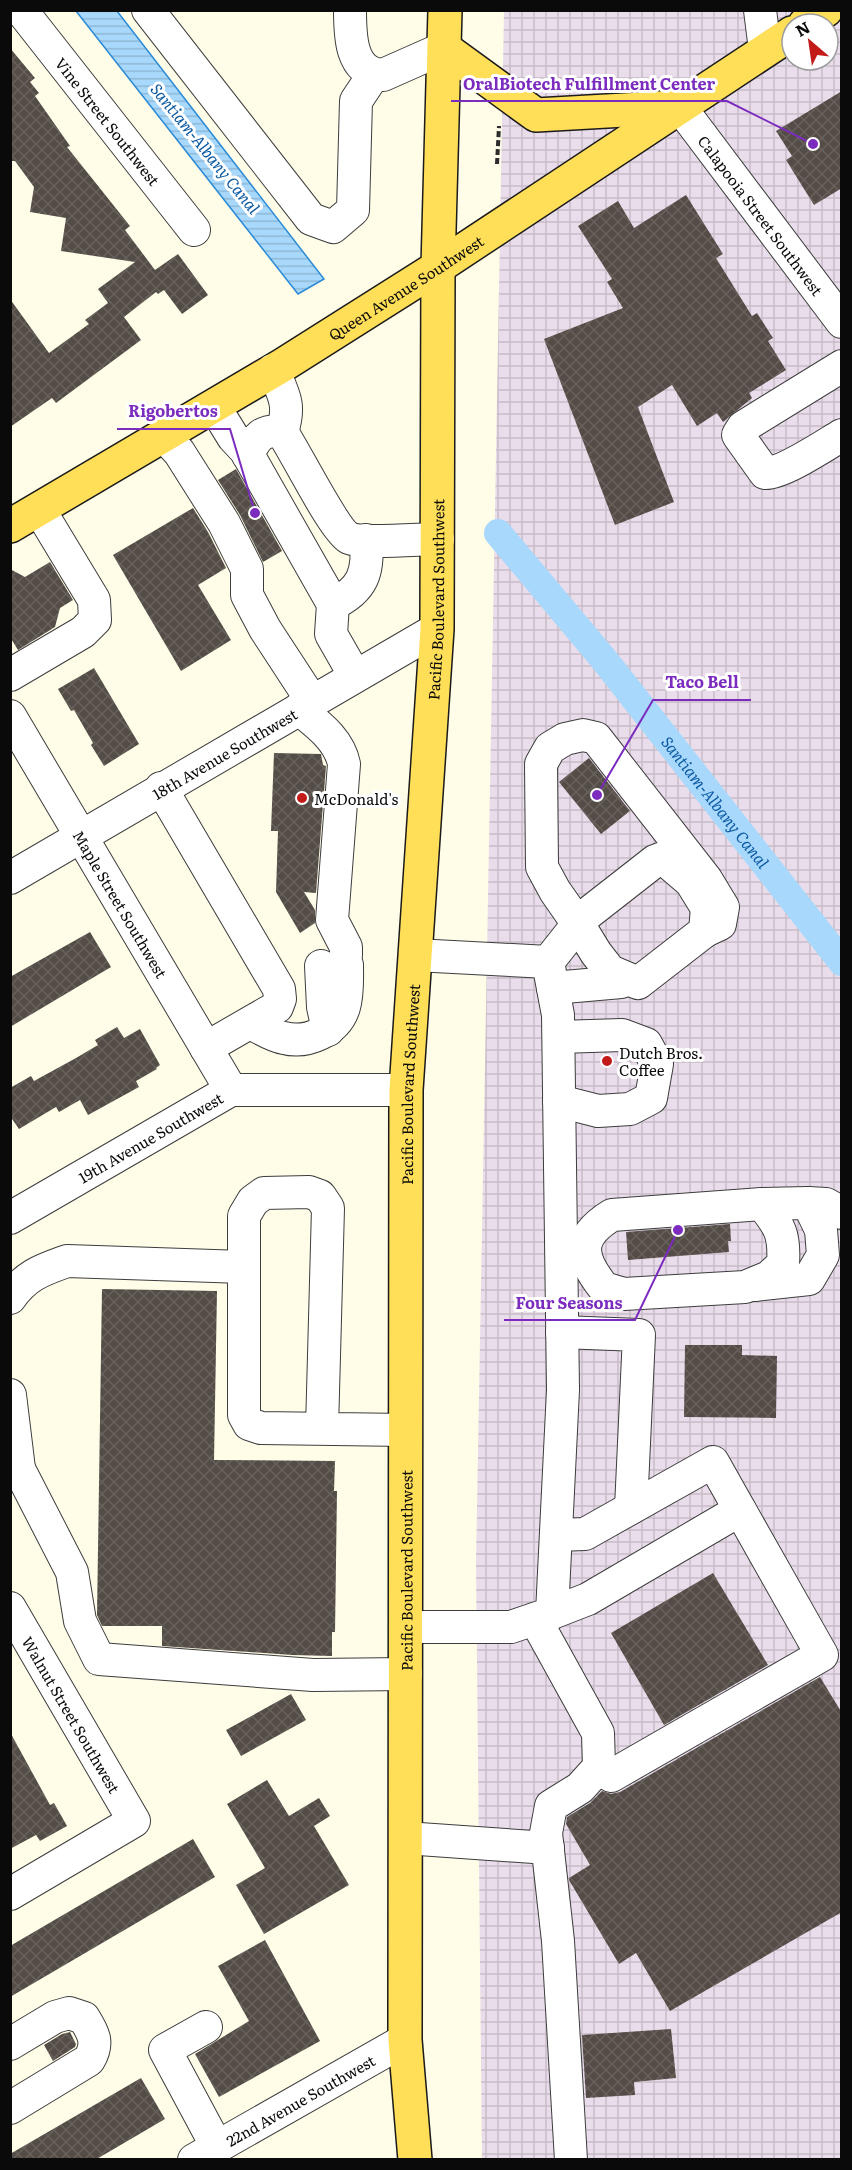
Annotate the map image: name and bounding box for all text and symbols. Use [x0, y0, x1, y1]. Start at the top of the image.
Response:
north arrow [780, 12, 840, 72]
text: N [791, 14, 814, 42]
street label: Vine Street Southwest [50, 52, 166, 190]
callout: OralBiotech Fulfillment Center [451, 67, 727, 101]
text: OralBiotech Fulfillment Center [463, 71, 715, 95]
water label: Santiam-Albany Canal [146, 78, 267, 219]
street label: Calapooia Street Southwest [693, 130, 829, 300]
street label: Queen Avenue Southwest [323, 229, 488, 345]
callout: Rigobertos [117, 395, 230, 429]
text: Rigobertos [128, 398, 218, 422]
street label: Pacific Boulevard Southwest [421, 499, 449, 701]
callout: Taco Bell [653, 666, 751, 700]
text: Taco Bell [665, 669, 739, 693]
street label: 18th Avenue Southwest [147, 702, 301, 804]
water label: Santiam-Albany Canal [656, 731, 776, 873]
place label: McDonald's [314, 787, 398, 810]
marker: McDonald's [295, 791, 309, 805]
street label: Maple Street Southwest [68, 825, 174, 982]
street label: Pacific Boulevard Southwest [394, 983, 425, 1185]
place label: Dutch Bros. Coffee [619, 1041, 703, 1081]
marker: Dutch Bros. Coffee [600, 1054, 614, 1068]
street label: 19th Avenue Southwest [74, 1086, 227, 1188]
callout: Four Seasons [504, 1286, 635, 1320]
text: Four Seasons [516, 1290, 622, 1314]
street label: Pacific Boulevard Southwest [394, 1470, 417, 1671]
street label: Walnut Street Southwest [17, 1632, 127, 1797]
street label: 22nd Avenue Southwest [221, 2048, 379, 2151]

